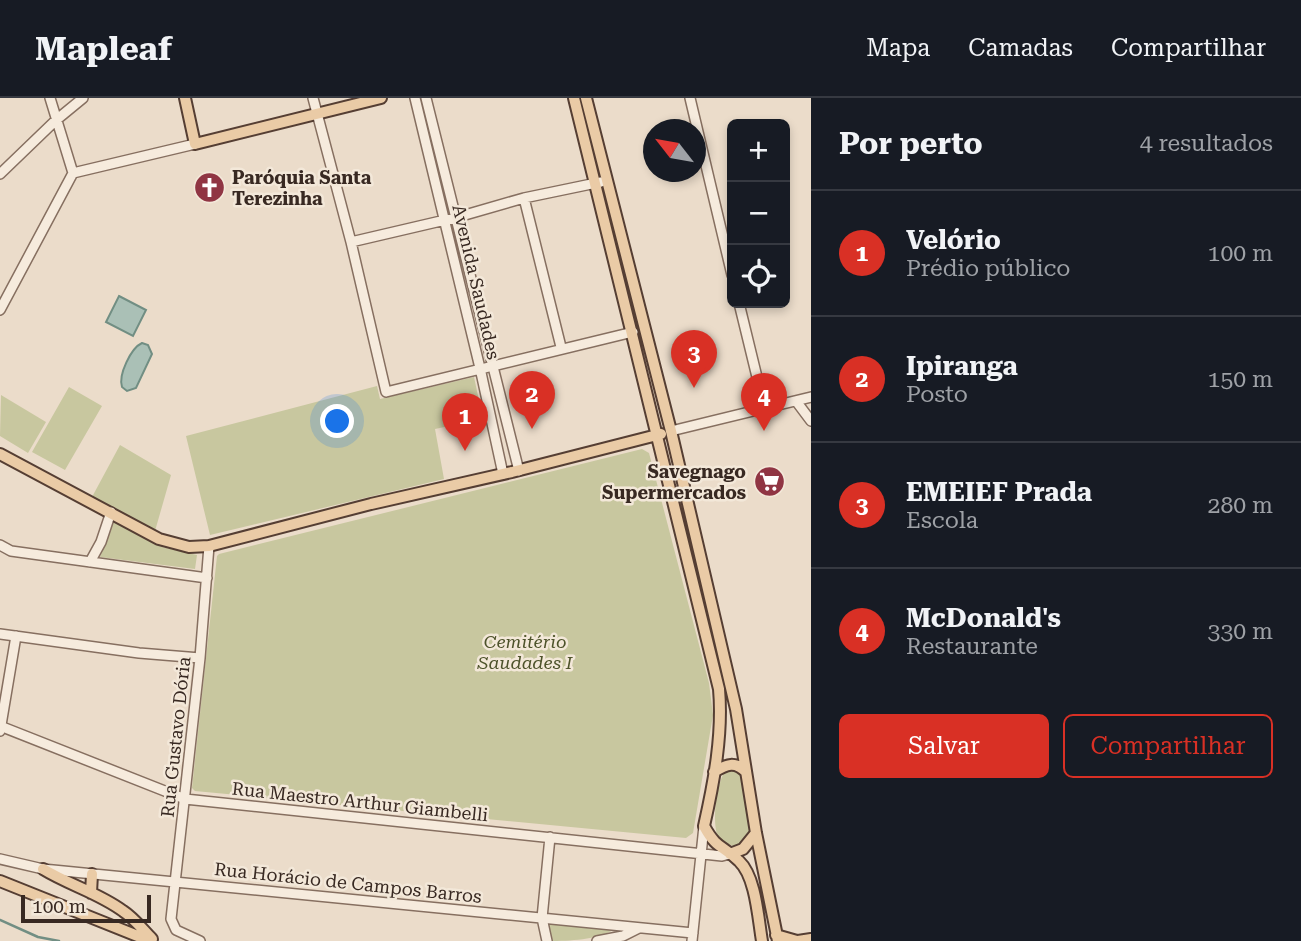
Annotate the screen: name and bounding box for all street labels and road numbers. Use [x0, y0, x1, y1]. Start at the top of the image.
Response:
street label: Avenida Saudades [448, 202, 505, 361]
street label: Rua Gustavo Dória [157, 655, 194, 818]
street label: Rua Maestro Arthur Giambelli [231, 778, 489, 825]
street label: Rua Horácio de Campos Barros [213, 858, 483, 907]

